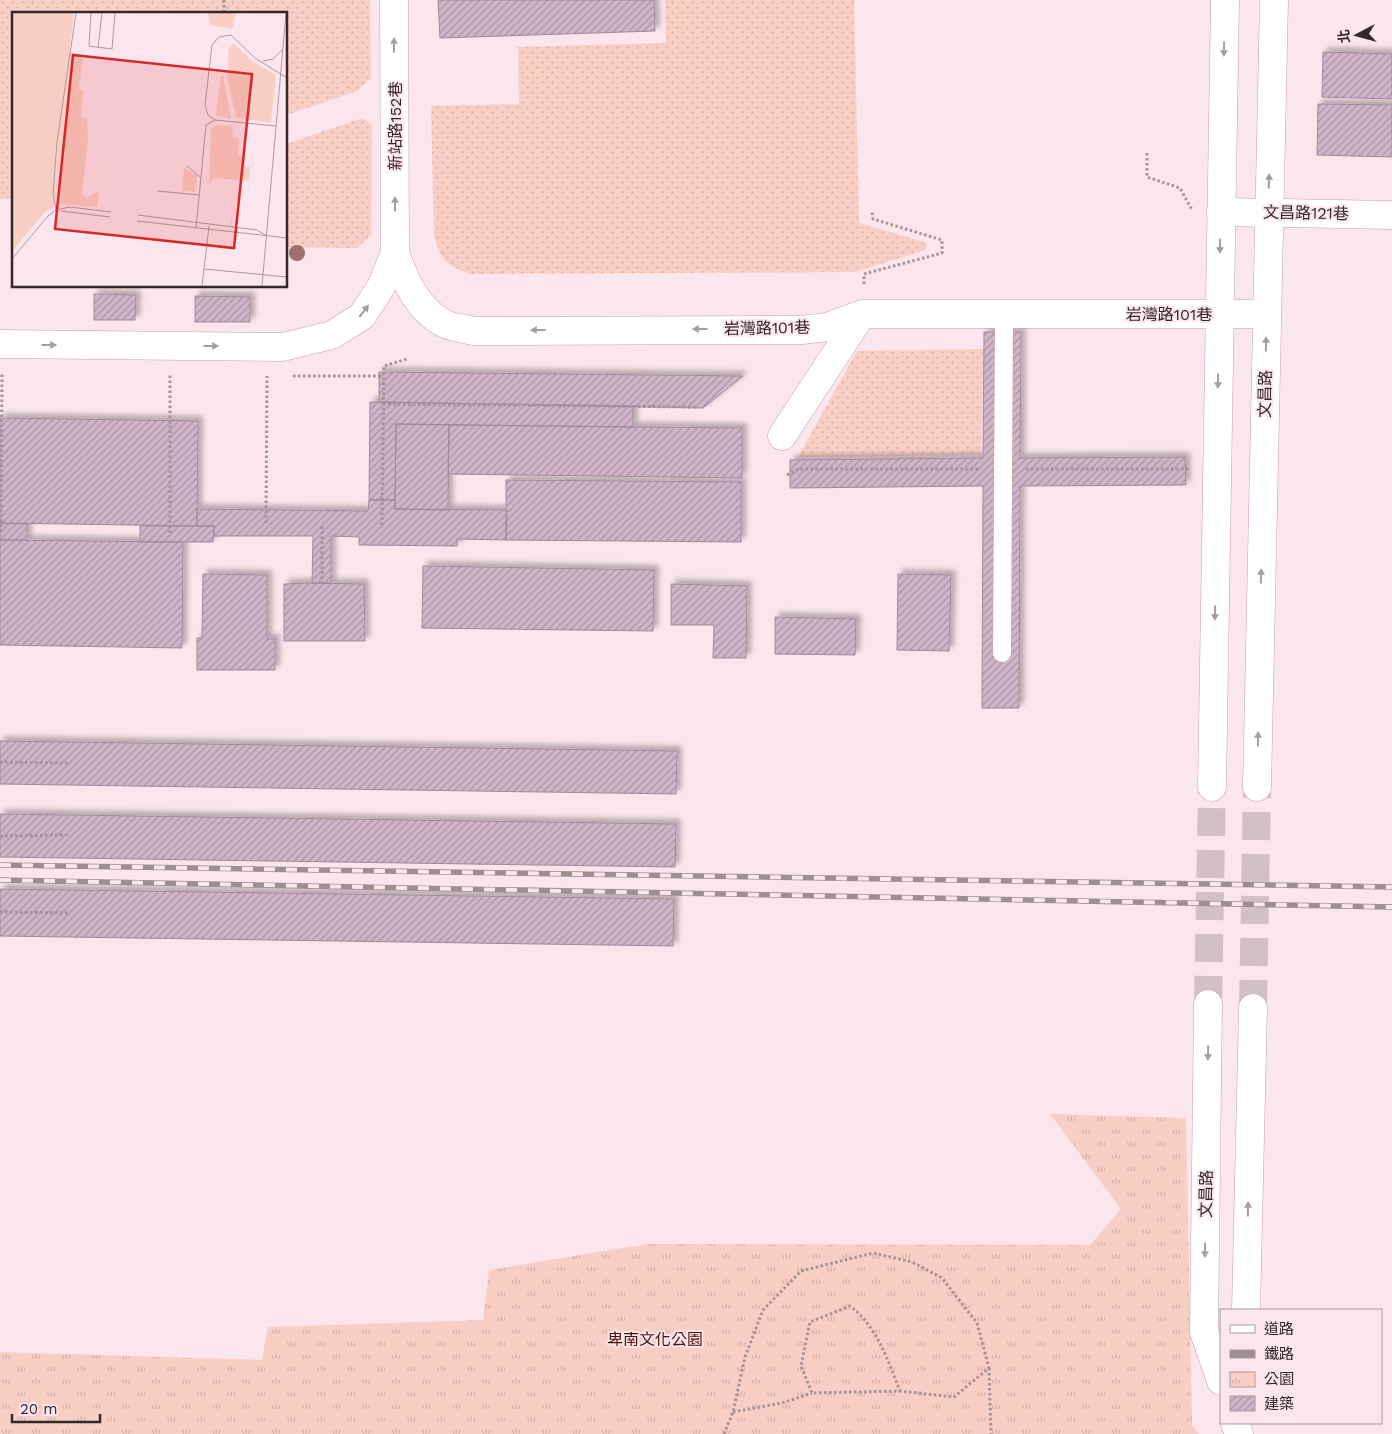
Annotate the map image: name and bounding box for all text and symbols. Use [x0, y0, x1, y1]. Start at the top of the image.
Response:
north arrow [1332, 10, 1382, 60]
inset map [12, 12, 288, 288]
text: 北 [1335, 29, 1353, 44]
one-way arrow [390, 36, 398, 52]
one-way arrow [1220, 41, 1228, 57]
street label: 新站路152巷 [386, 82, 405, 170]
one-way arrow [1265, 173, 1273, 189]
one-way arrow [391, 196, 399, 212]
street label: 文昌路121巷 [1263, 203, 1349, 223]
one-way arrow [1216, 238, 1224, 254]
one-way arrow [359, 304, 369, 318]
street label: 岩灣路101巷 [1126, 305, 1212, 324]
street label: 岩灣路101巷 [724, 318, 810, 338]
one-way arrow [692, 325, 708, 333]
one-way arrow [530, 326, 546, 334]
one-way arrow [1262, 336, 1270, 352]
one-way arrow [41, 341, 57, 349]
one-way arrow [203, 342, 219, 350]
street label: 文昌路 [1255, 370, 1275, 418]
one-way arrow [1214, 373, 1222, 389]
one-way arrow [1257, 568, 1265, 584]
one-way arrow [1210, 605, 1218, 621]
one-way arrow [1254, 730, 1262, 746]
one-way arrow [1203, 1045, 1211, 1061]
street label: 文昌路 [1196, 1170, 1216, 1218]
one-way arrow [1245, 1201, 1253, 1217]
one-way arrow [1201, 1243, 1209, 1259]
legend [1220, 1309, 1382, 1424]
text: 道路 [1264, 1320, 1294, 1338]
park label: 卑南文化公園 [607, 1330, 703, 1349]
text: 鐵路 [1264, 1345, 1294, 1363]
text: 公園 [1264, 1370, 1294, 1388]
scale bar [12, 1392, 100, 1424]
text: 建築 [1264, 1395, 1294, 1413]
text: 20 m [20, 1400, 58, 1418]

